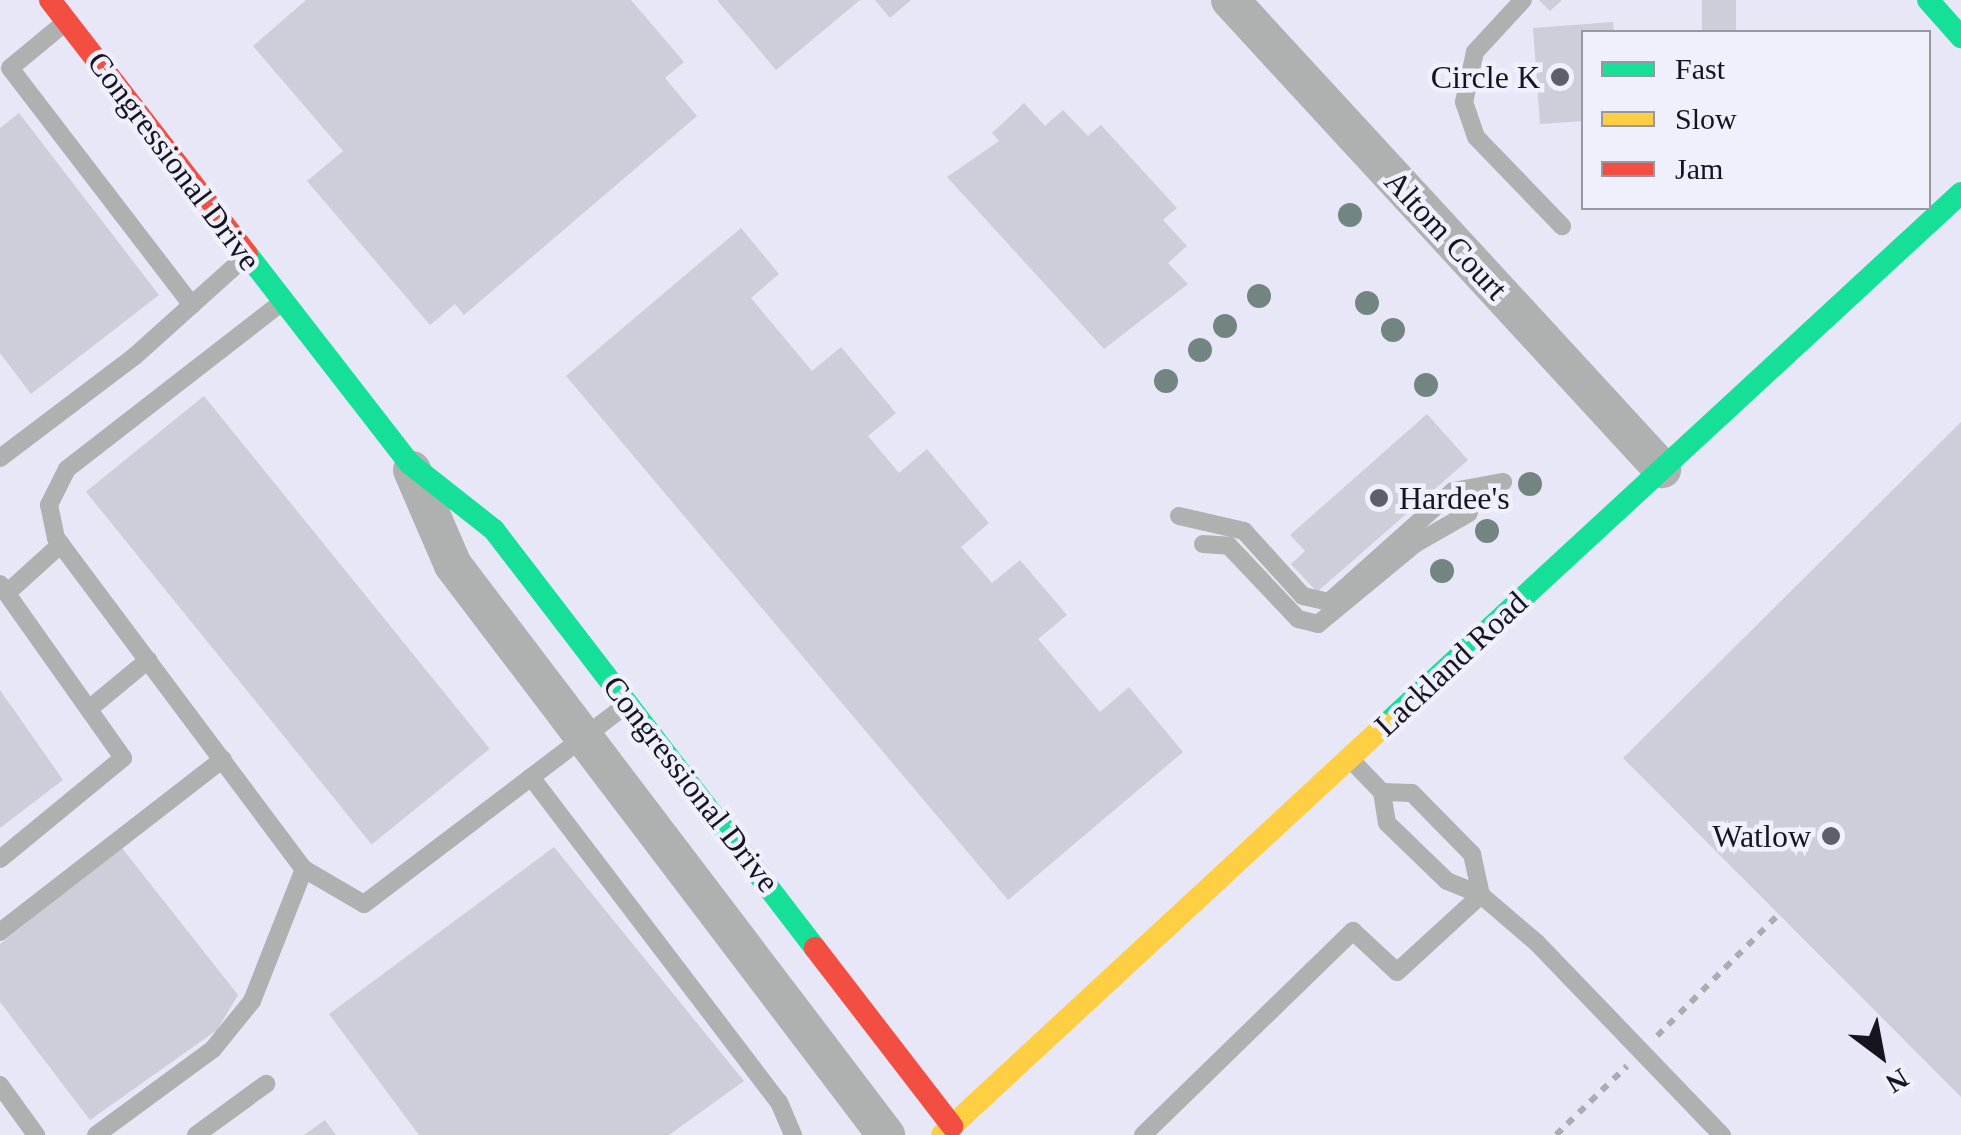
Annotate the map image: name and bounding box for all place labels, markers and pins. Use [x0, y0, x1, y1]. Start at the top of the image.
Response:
place label: Circle K [1431, 58, 1540, 96]
marker: Circle K [1549, 66, 1571, 88]
place label: Hardee's [1399, 479, 1510, 517]
marker: Hardee's [1368, 487, 1390, 509]
place label: Watlow [1712, 817, 1811, 855]
marker: Watlow [1820, 825, 1842, 847]

